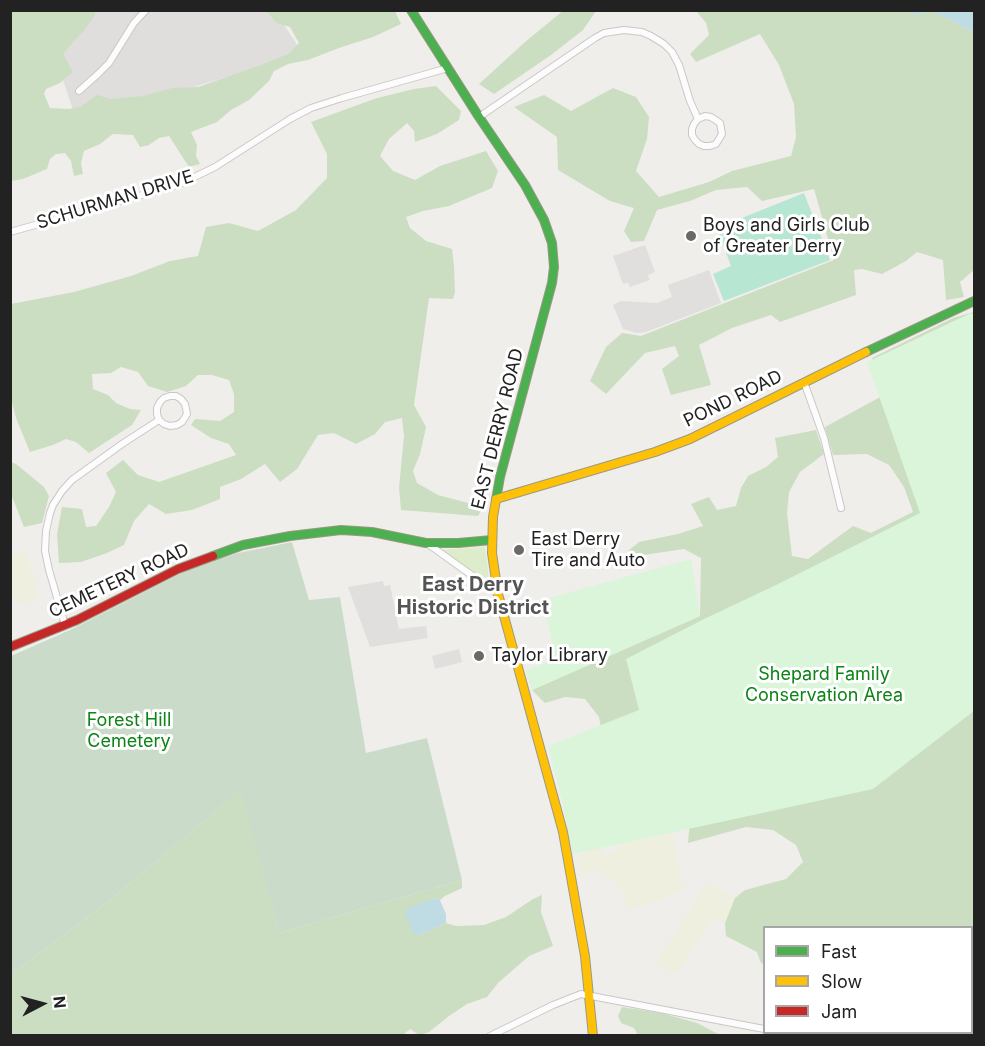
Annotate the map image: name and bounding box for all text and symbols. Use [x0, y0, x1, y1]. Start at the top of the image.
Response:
street label: SCHURMAN DRIVE [34, 166, 196, 234]
place label: Boys and Girls Club of Greater Derry [703, 215, 870, 258]
marker: Boys and Girls Club of Greater Derry [684, 229, 698, 243]
street label: EAST DERRY ROAD [468, 346, 528, 512]
street label: POND ROAD [680, 366, 786, 432]
place label: East Derry Tire and Auto [531, 529, 645, 572]
street label: CEMETERY ROAD [46, 539, 192, 623]
marker: East Derry Tire and Auto [512, 543, 526, 557]
district label: East Derry Historic District [397, 573, 549, 620]
place label: Taylor Library [491, 645, 608, 667]
marker: Taylor Library [472, 649, 486, 663]
park label: Shepard Family Conservation Area [745, 664, 903, 706]
park label: Forest Hill Cemetery [87, 710, 171, 752]
legend [763, 926, 973, 1034]
text: Fast [821, 941, 857, 962]
text: Slow [821, 971, 862, 992]
north arrow [12, 974, 72, 1034]
text: N [49, 995, 70, 1009]
text: Jam [821, 1001, 857, 1022]

